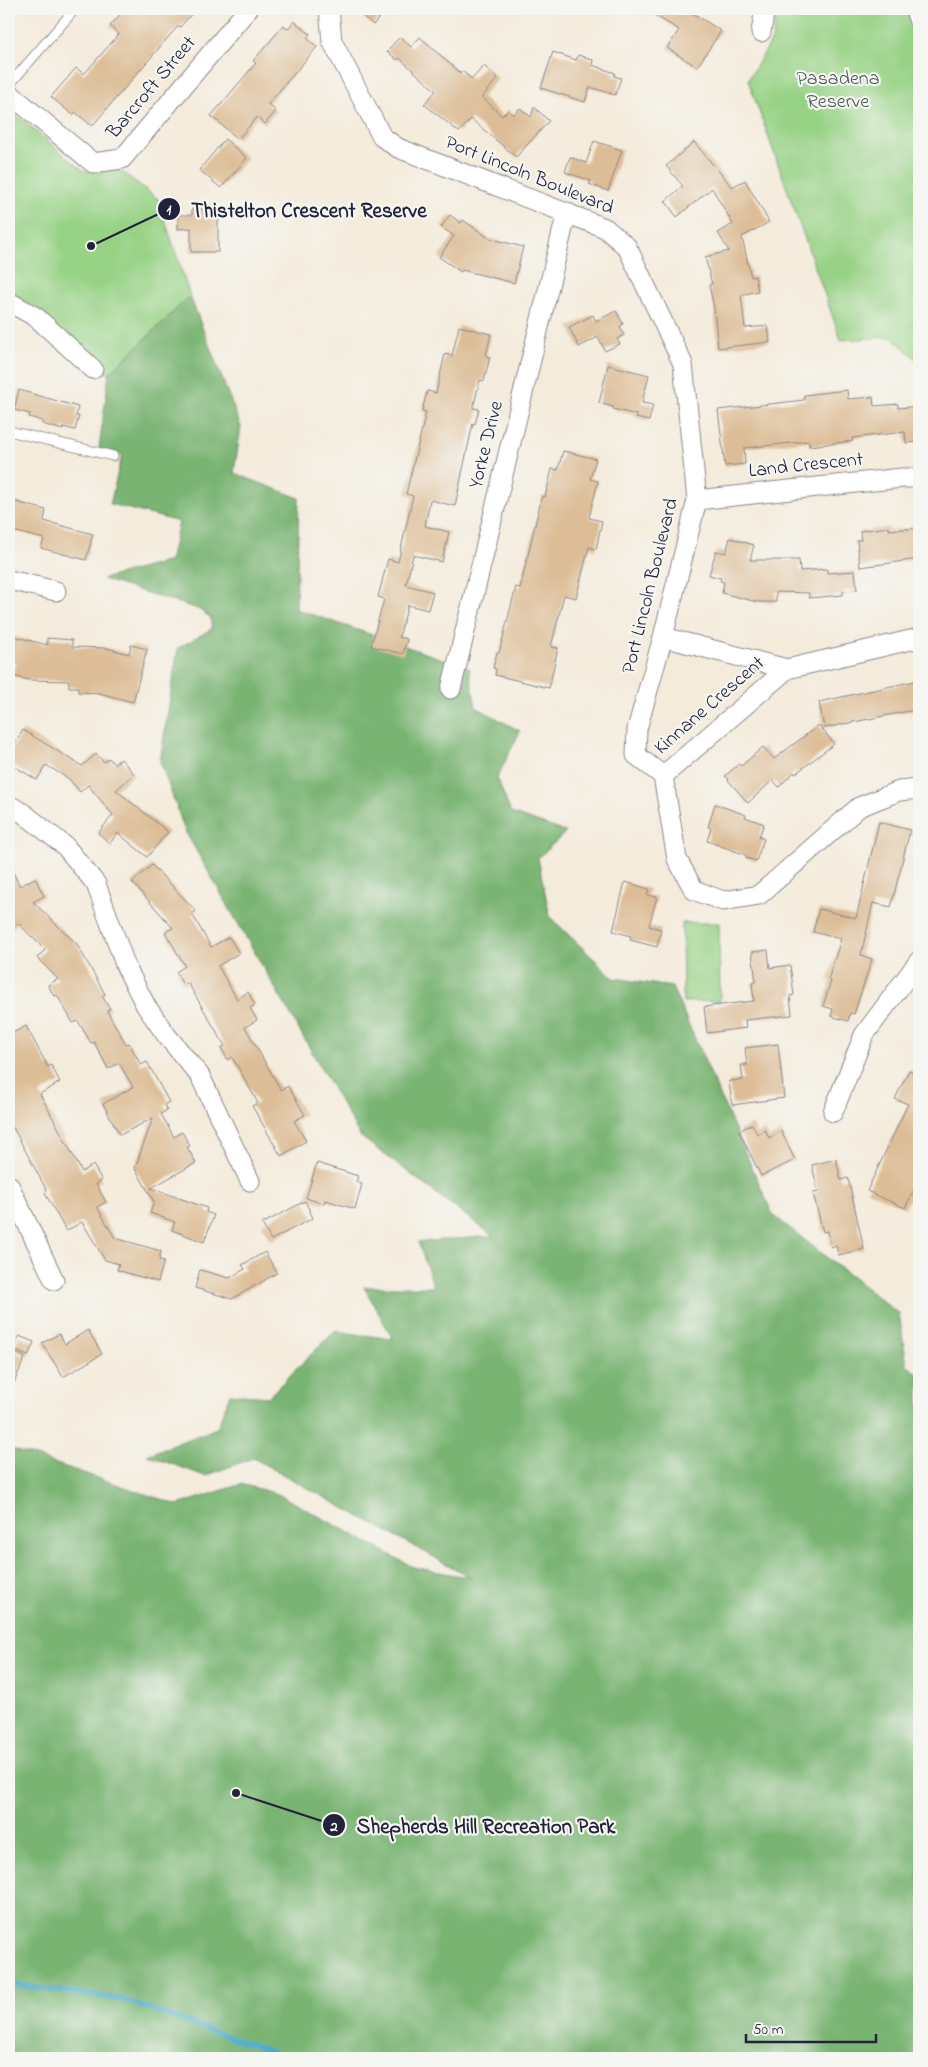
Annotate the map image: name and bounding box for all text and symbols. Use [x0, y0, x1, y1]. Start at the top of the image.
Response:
street label: Barcroft Street [100, 30, 204, 147]
park label: Pasadena Reserve [796, 65, 880, 117]
street label: Port Lincoln Boulevard [440, 129, 618, 223]
callout: Thistelton Crescent Reserve [156, 191, 437, 227]
text: Thistelton Crescent Reserve [191, 197, 427, 227]
text: 1 [167, 199, 172, 221]
street label: Yorke Drive [462, 398, 512, 492]
street label: Land Crescent [747, 446, 865, 486]
street label: Port Lincoln Boulevard [615, 495, 687, 677]
street label: Kinnane Crescent [648, 649, 772, 762]
callout: Shepherds Hill Recreation Park [322, 1807, 625, 1843]
text: Shepherds Hill Recreation Park [357, 1813, 616, 1843]
text: 2 [329, 1816, 338, 1838]
scale bar [746, 2012, 876, 2044]
text: 50 m [753, 2019, 784, 2041]

